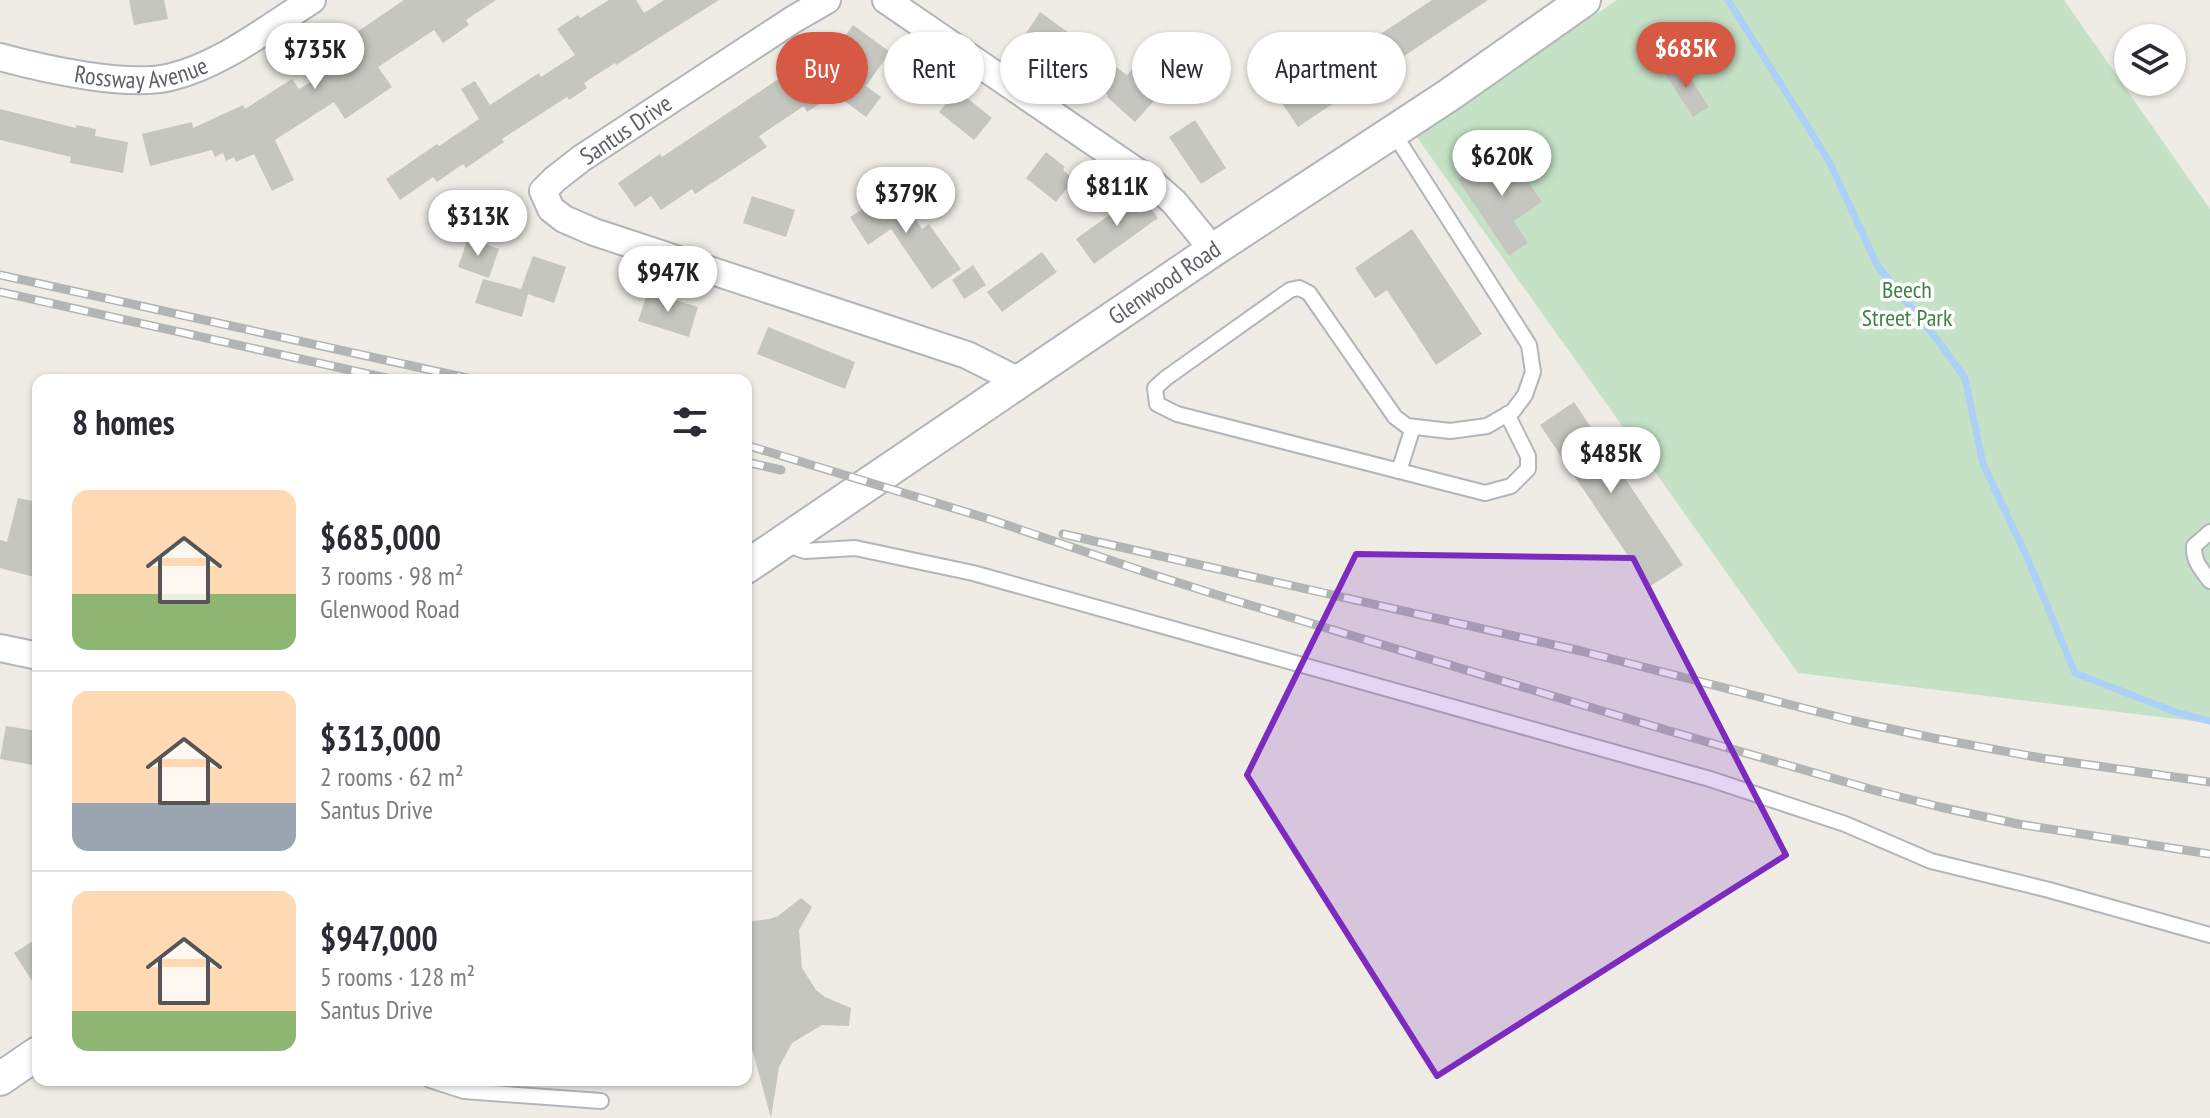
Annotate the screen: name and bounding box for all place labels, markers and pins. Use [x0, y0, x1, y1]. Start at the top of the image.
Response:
pin: $685K [1630, 22, 1742, 90]
pin: $735K [259, 23, 371, 91]
pin: $620K [1446, 130, 1558, 198]
pin: $811K [1061, 160, 1173, 228]
pin: $379K [850, 167, 962, 235]
pin: $313K [422, 190, 534, 258]
pin: $947K [612, 246, 724, 314]
pin: $485K [1555, 427, 1667, 495]

